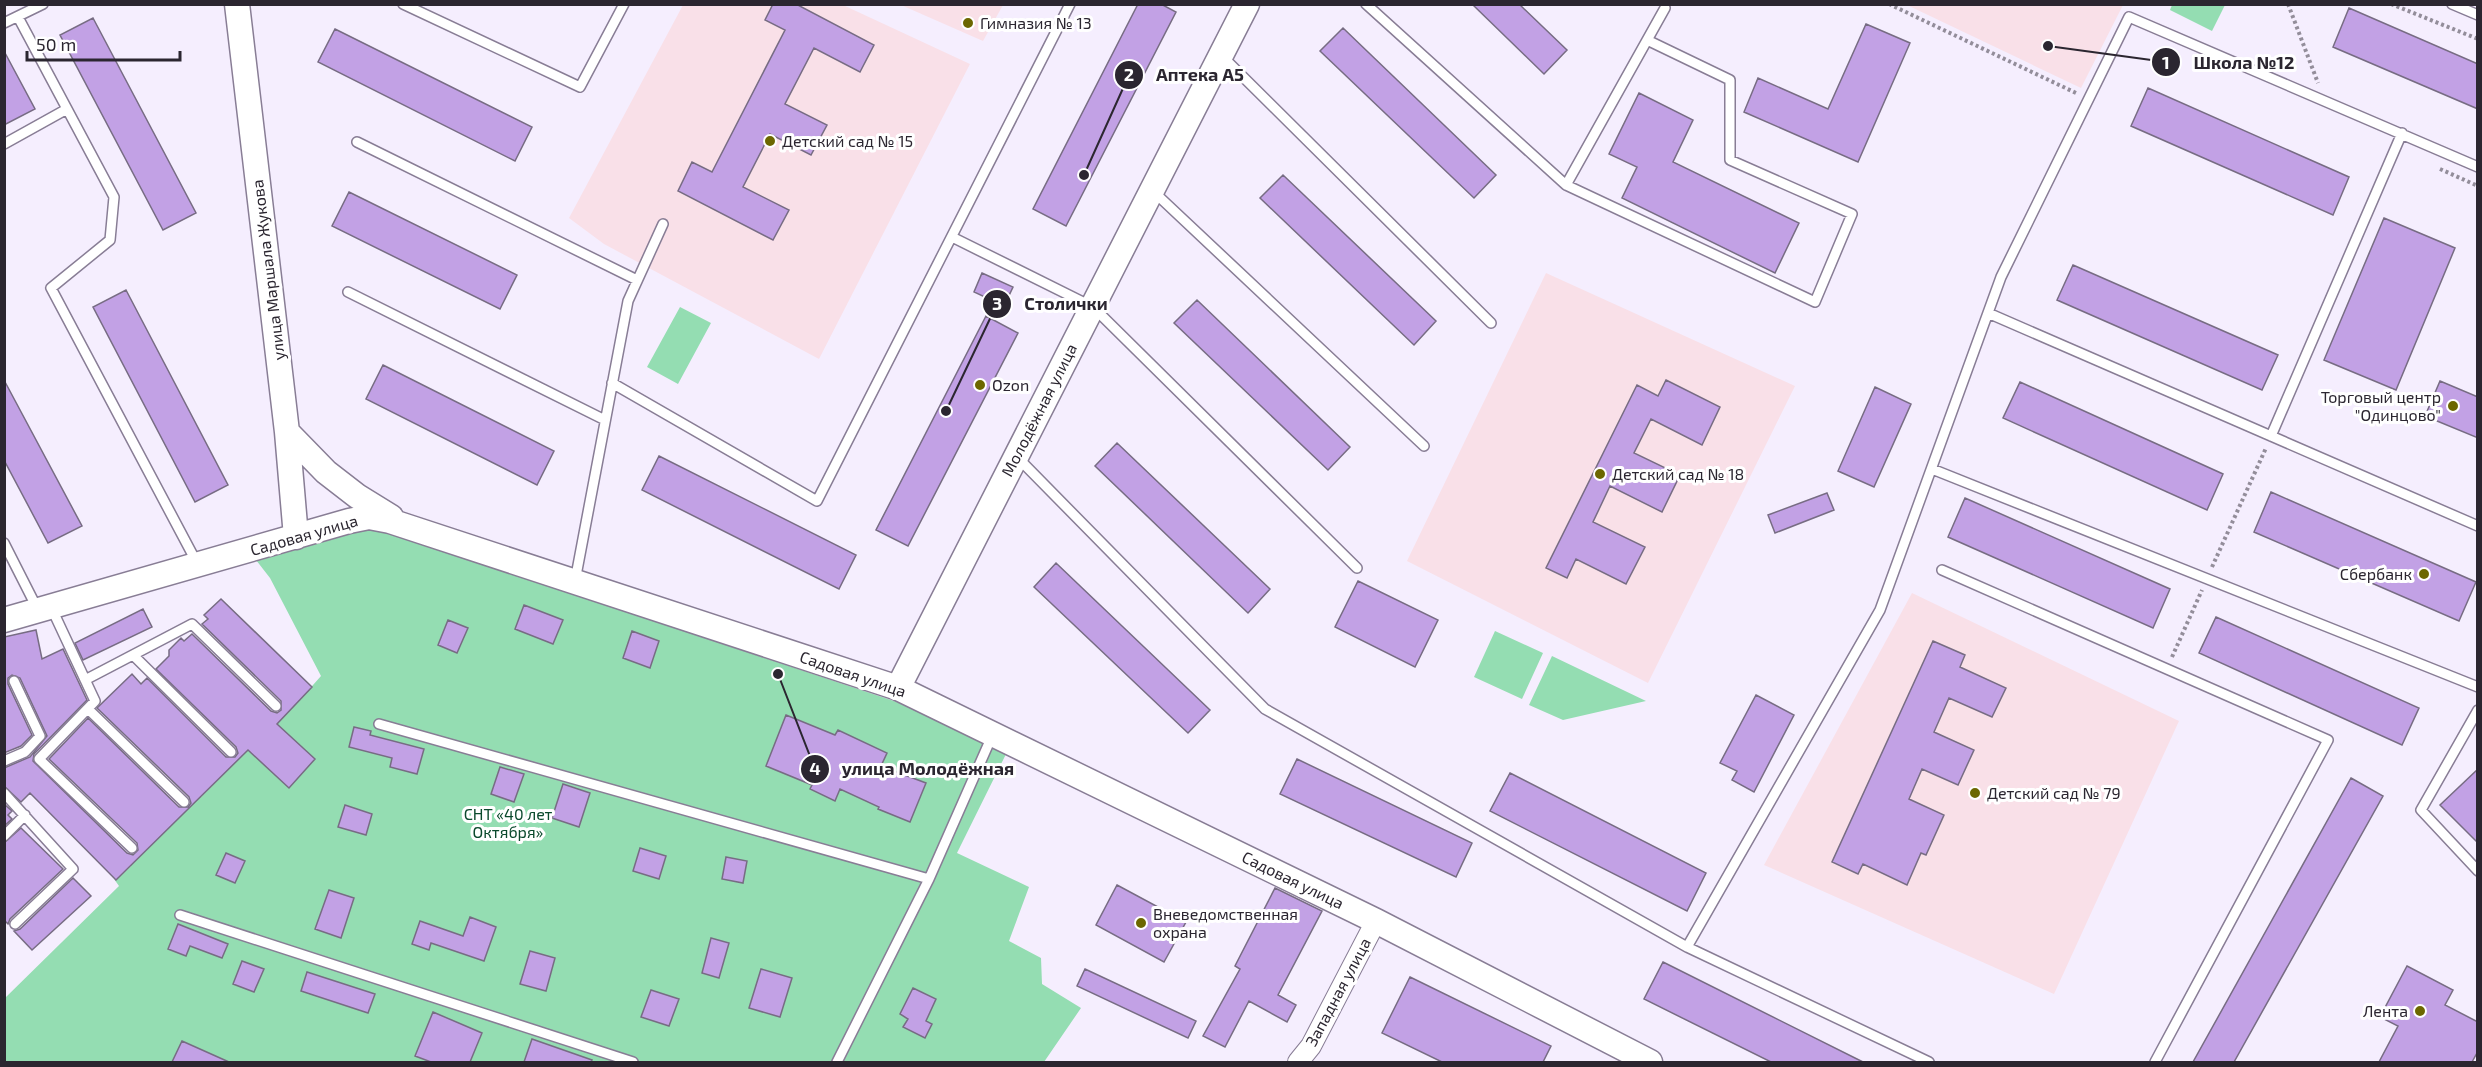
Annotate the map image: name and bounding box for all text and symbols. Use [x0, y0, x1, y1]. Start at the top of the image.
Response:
place label: Гимназия № 13 [980, 13, 1092, 32]
marker: Гимназия № 13 [961, 16, 975, 30]
scale bar [27, 24, 180, 62]
text: 50 m [36, 33, 76, 55]
callout: Школа №12 [2151, 44, 2306, 80]
text: 1 [2162, 51, 2170, 73]
text: Школа №12 [2193, 51, 2295, 73]
callout: Аптека A5 [1114, 57, 1256, 93]
text: 2 [1124, 63, 1134, 85]
text: Аптека A5 [1156, 63, 1244, 85]
place label: Детский сад № 15 [782, 131, 913, 150]
marker: Детский сад № 15 [763, 134, 777, 148]
street label: улица Маршала Жукова [247, 179, 289, 361]
callout: Столички [982, 286, 1119, 322]
text: 3 [992, 292, 1002, 314]
text: Столички [1024, 292, 1108, 314]
street label: Молодёжная улица [997, 340, 1081, 480]
place label: Ozon [992, 375, 1029, 394]
marker: Ozon [973, 378, 987, 392]
place label: Торговый центр "Одинцово" [2321, 387, 2441, 424]
marker: Торговый центр "Одинцово" [2446, 399, 2460, 413]
place label: Детский сад № 18 [1612, 464, 1744, 483]
marker: Детский сад № 18 [1593, 467, 1607, 481]
street label: Садовая улица [248, 510, 360, 560]
place label: Сбербанк [2340, 564, 2412, 583]
marker: Сбербанк [2417, 567, 2431, 581]
street label: Садовая улица [797, 646, 909, 702]
callout: улица Молодёжная [800, 751, 1026, 787]
text: 4 [809, 757, 821, 779]
text: улица Молодёжная [842, 757, 1014, 779]
place label: Детский сад № 79 [1987, 783, 2121, 802]
marker: Детский сад № 79 [1968, 786, 1982, 800]
park label: СНТ «40 лет Октября» [464, 804, 552, 841]
street label: Садовая улица [1239, 847, 1347, 913]
place label: Вневедомственная охрана [1153, 904, 1298, 941]
marker: Вневедомственная охрана [1134, 916, 1148, 930]
street label: Западная улица [1301, 934, 1375, 1050]
place label: Лента [2363, 1001, 2408, 1020]
marker: Лента [2413, 1004, 2427, 1018]

